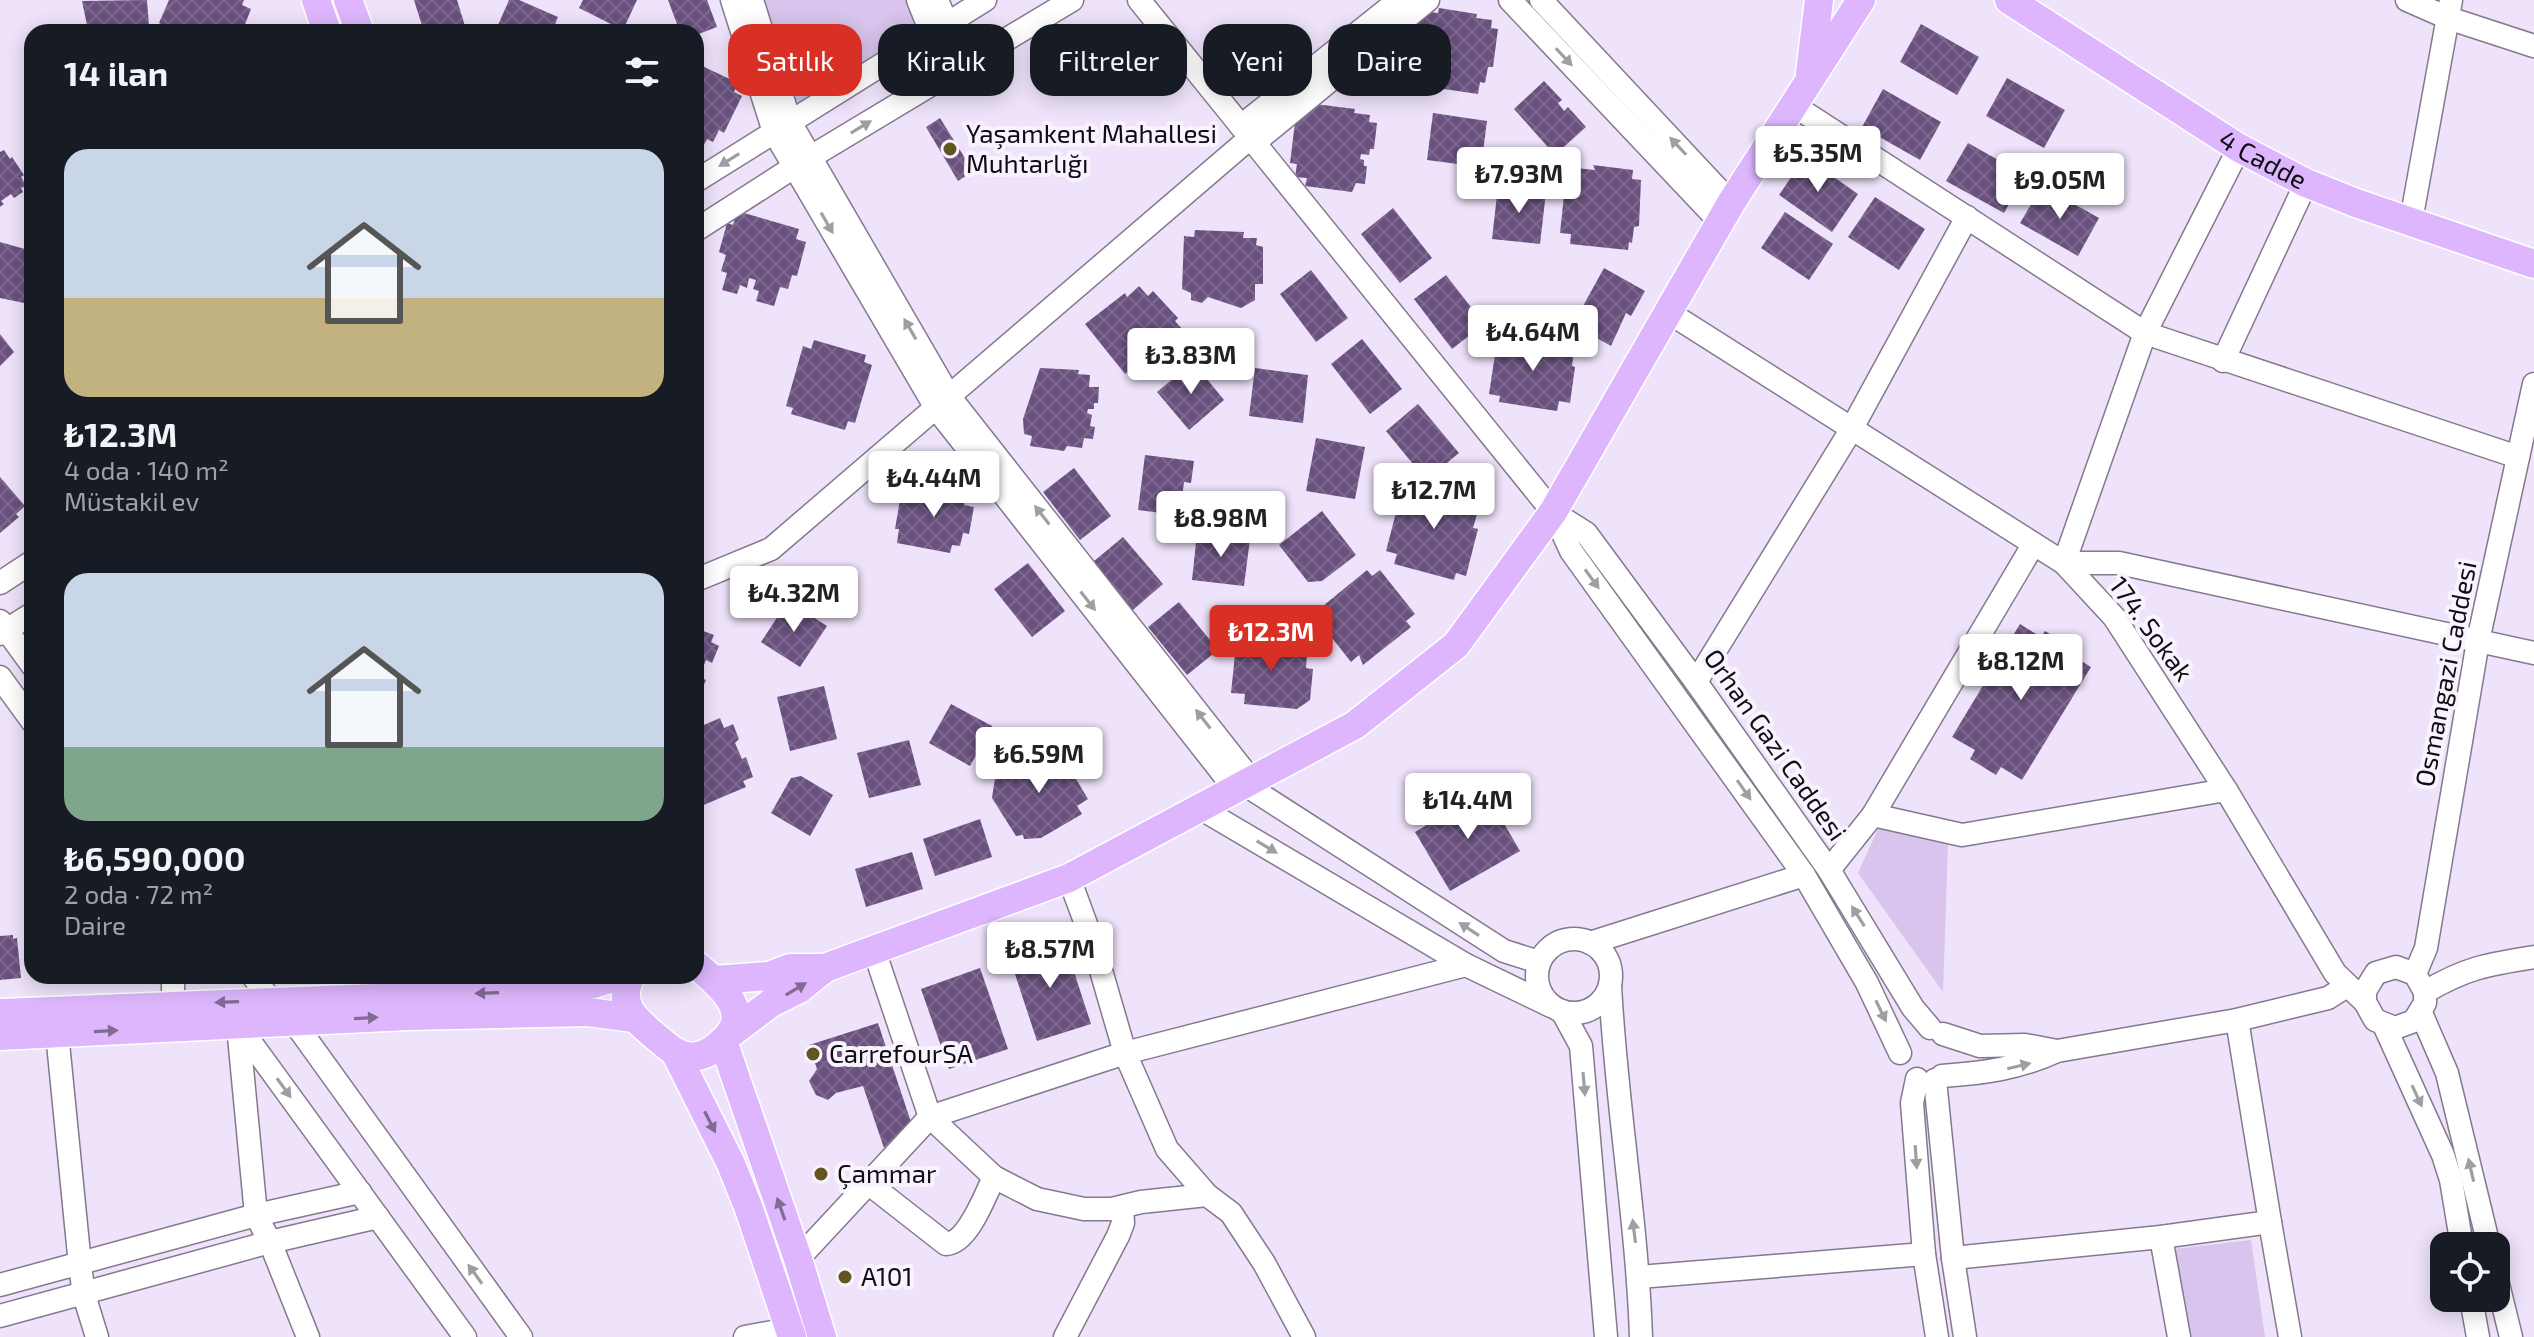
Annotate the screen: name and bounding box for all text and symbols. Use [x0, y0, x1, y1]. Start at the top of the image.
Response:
chip: Satılık [728, 24, 862, 96]
chip: Kiralık [878, 24, 1014, 96]
chip: Filtreler [1030, 24, 1187, 96]
chip: Yeni [1203, 24, 1312, 96]
chip: Daire [1328, 24, 1451, 96]
one-way arrow [1554, 47, 1572, 66]
icon: filters [620, 50, 664, 94]
text: 14 ilan [64, 52, 168, 93]
place label: Yaşamkent Mahallesi Muhtarlığı [966, 117, 1217, 178]
one-way arrow [850, 120, 872, 134]
street label: 4 Cadde [2214, 122, 2312, 195]
pin: ₺5.35M [1753, 126, 1883, 194]
text: ₺5.35M [1773, 136, 1863, 167]
one-way arrow [1669, 137, 1688, 156]
marker: Yaşamkent Mahallesi Muhtarlığı [941, 140, 959, 158]
pin: ₺7.93M [1454, 147, 1584, 215]
one-way arrow [718, 152, 740, 166]
pin: ₺9.05M [1995, 153, 2125, 221]
text: ₺7.93M [1475, 157, 1563, 188]
text: ₺9.05M [2014, 163, 2106, 194]
icon: home [292, 201, 436, 345]
one-way arrow [820, 212, 834, 235]
pin: ₺4.64M [1468, 305, 1598, 373]
text: ₺4.64M [1486, 315, 1580, 346]
one-way arrow [903, 318, 917, 340]
pin: ₺3.83M [1126, 328, 1256, 396]
text: ₺3.83M [1145, 338, 1237, 369]
text: ₺12.3M [64, 413, 177, 454]
pin: ₺4.44M [869, 451, 999, 519]
text: 4 oda · 140 m² [64, 454, 229, 485]
text: ₺4.44M [886, 461, 982, 492]
pin: ₺12.7M [1369, 463, 1499, 531]
text: ₺12.7M [1392, 473, 1476, 504]
text: Müstakil ev [64, 485, 199, 516]
pin: ₺8.98M [1156, 491, 1286, 559]
text: ₺8.98M [1174, 501, 1268, 532]
one-way arrow [1035, 505, 1051, 525]
street label: Osmangazi Caddesi [2407, 558, 2482, 789]
pin: ₺4.32M [729, 566, 859, 634]
one-way arrow [1584, 569, 1599, 590]
street label: 174. Sokak [2104, 570, 2200, 686]
text: ₺4.32M [748, 576, 840, 607]
one-way arrow [1079, 591, 1095, 611]
pin: ₺12.3M [1206, 605, 1336, 673]
text: ₺12.3M [1228, 615, 1314, 646]
icon: home [292, 625, 436, 769]
pin: ₺8.12M [1956, 634, 2086, 702]
street label: Orhan Gazi Caddesi [1699, 642, 1854, 846]
text: ₺8.12M [1977, 644, 2065, 675]
one-way arrow [1195, 709, 1212, 729]
pin: ₺6.59M [974, 727, 1104, 795]
text: ₺6.59M [994, 737, 1084, 768]
pin: ₺14.4M [1403, 773, 1533, 841]
one-way arrow [1736, 780, 1751, 801]
text: ₺14.4M [1423, 783, 1513, 814]
text: ₺6,590,000 [64, 837, 245, 878]
one-way arrow [1256, 840, 1278, 854]
text: 2 oda · 72 m² [64, 878, 213, 909]
one-way arrow [1851, 905, 1865, 927]
text: Daire [64, 909, 126, 940]
pin: ₺8.57M [985, 922, 1115, 990]
one-way arrow [1458, 922, 1480, 937]
text: ₺8.57M [1005, 932, 1095, 963]
one-way arrow [785, 982, 807, 996]
one-way arrow [474, 986, 499, 999]
one-way arrow [214, 996, 239, 1009]
one-way arrow [1874, 999, 1888, 1022]
one-way arrow [354, 1011, 379, 1024]
one-way arrow [94, 1025, 119, 1038]
place label: CarrefourSA [829, 1037, 973, 1068]
marker: CarrefourSA [804, 1045, 822, 1063]
one-way arrow [2006, 1059, 2031, 1071]
one-way arrow [1578, 1072, 1591, 1097]
one-way arrow [275, 1078, 291, 1098]
one-way arrow [2410, 1085, 2424, 1108]
one-way arrow [703, 1110, 717, 1133]
one-way arrow [1910, 1145, 1923, 1170]
place label: Çammar [837, 1157, 936, 1190]
one-way arrow [2464, 1157, 2477, 1182]
marker: Çammar [812, 1165, 830, 1183]
one-way arrow [774, 1197, 786, 1221]
one-way arrow [1627, 1218, 1640, 1243]
map controls [2430, 1232, 2510, 1312]
button: locate [2430, 1232, 2510, 1312]
place label: A101 [861, 1260, 913, 1291]
one-way arrow [468, 1263, 483, 1284]
marker: A101 [836, 1268, 854, 1286]

